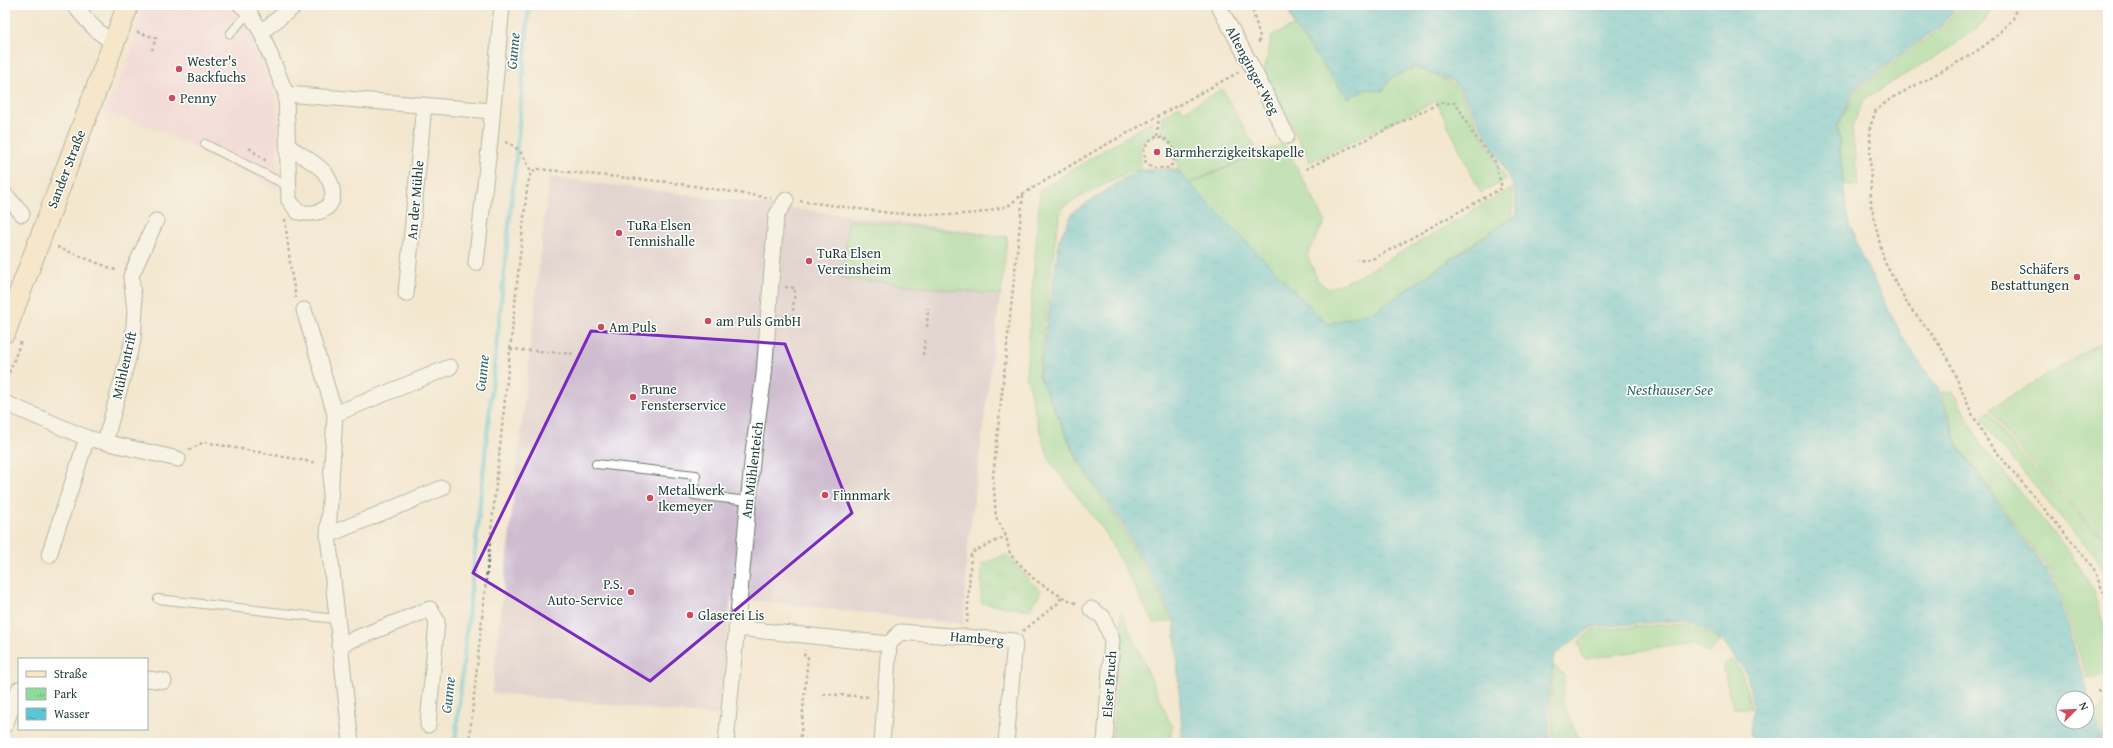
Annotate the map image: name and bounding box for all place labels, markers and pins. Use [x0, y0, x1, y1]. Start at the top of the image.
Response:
place label: Wester's Backfuchs [187, 51, 246, 87]
marker: Wester's Backfuchs [174, 64, 184, 74]
place label: Penny [180, 88, 217, 108]
marker: Penny [167, 93, 177, 103]
place label: Barmherzigkeitskapelle [1165, 142, 1305, 162]
marker: Barmherzigkeitskapelle [1152, 147, 1162, 157]
place label: TuRa Elsen Tennishalle [627, 215, 695, 251]
marker: TuRa Elsen Tennishalle [614, 228, 624, 238]
place label: TuRa Elsen Vereinsheim [817, 243, 892, 279]
marker: TuRa Elsen Vereinsheim [804, 256, 814, 266]
place label: Schäfers Bestattungen [1991, 259, 2069, 295]
marker: Schäfers Bestattungen [2072, 272, 2082, 282]
place label: am Puls GmbH [716, 311, 801, 331]
marker: am Puls GmbH [703, 316, 713, 326]
place label: Am Puls [609, 317, 657, 337]
marker: Am Puls [596, 322, 606, 332]
place label: Brune Fensterservice [641, 379, 727, 415]
marker: Brune Fensterservice [628, 392, 638, 402]
place label: Metallwerk Ikemeyer [658, 480, 725, 516]
place label: Finnmark [833, 485, 891, 505]
marker: Finnmark [820, 490, 830, 500]
marker: Metallwerk Ikemeyer [645, 493, 655, 503]
place label: P.S. Auto-Service [547, 574, 623, 610]
marker: P.S. Auto-Service [626, 587, 636, 597]
place label: Glaserei Lis [698, 605, 764, 625]
marker: Glaserei Lis [685, 610, 695, 620]

